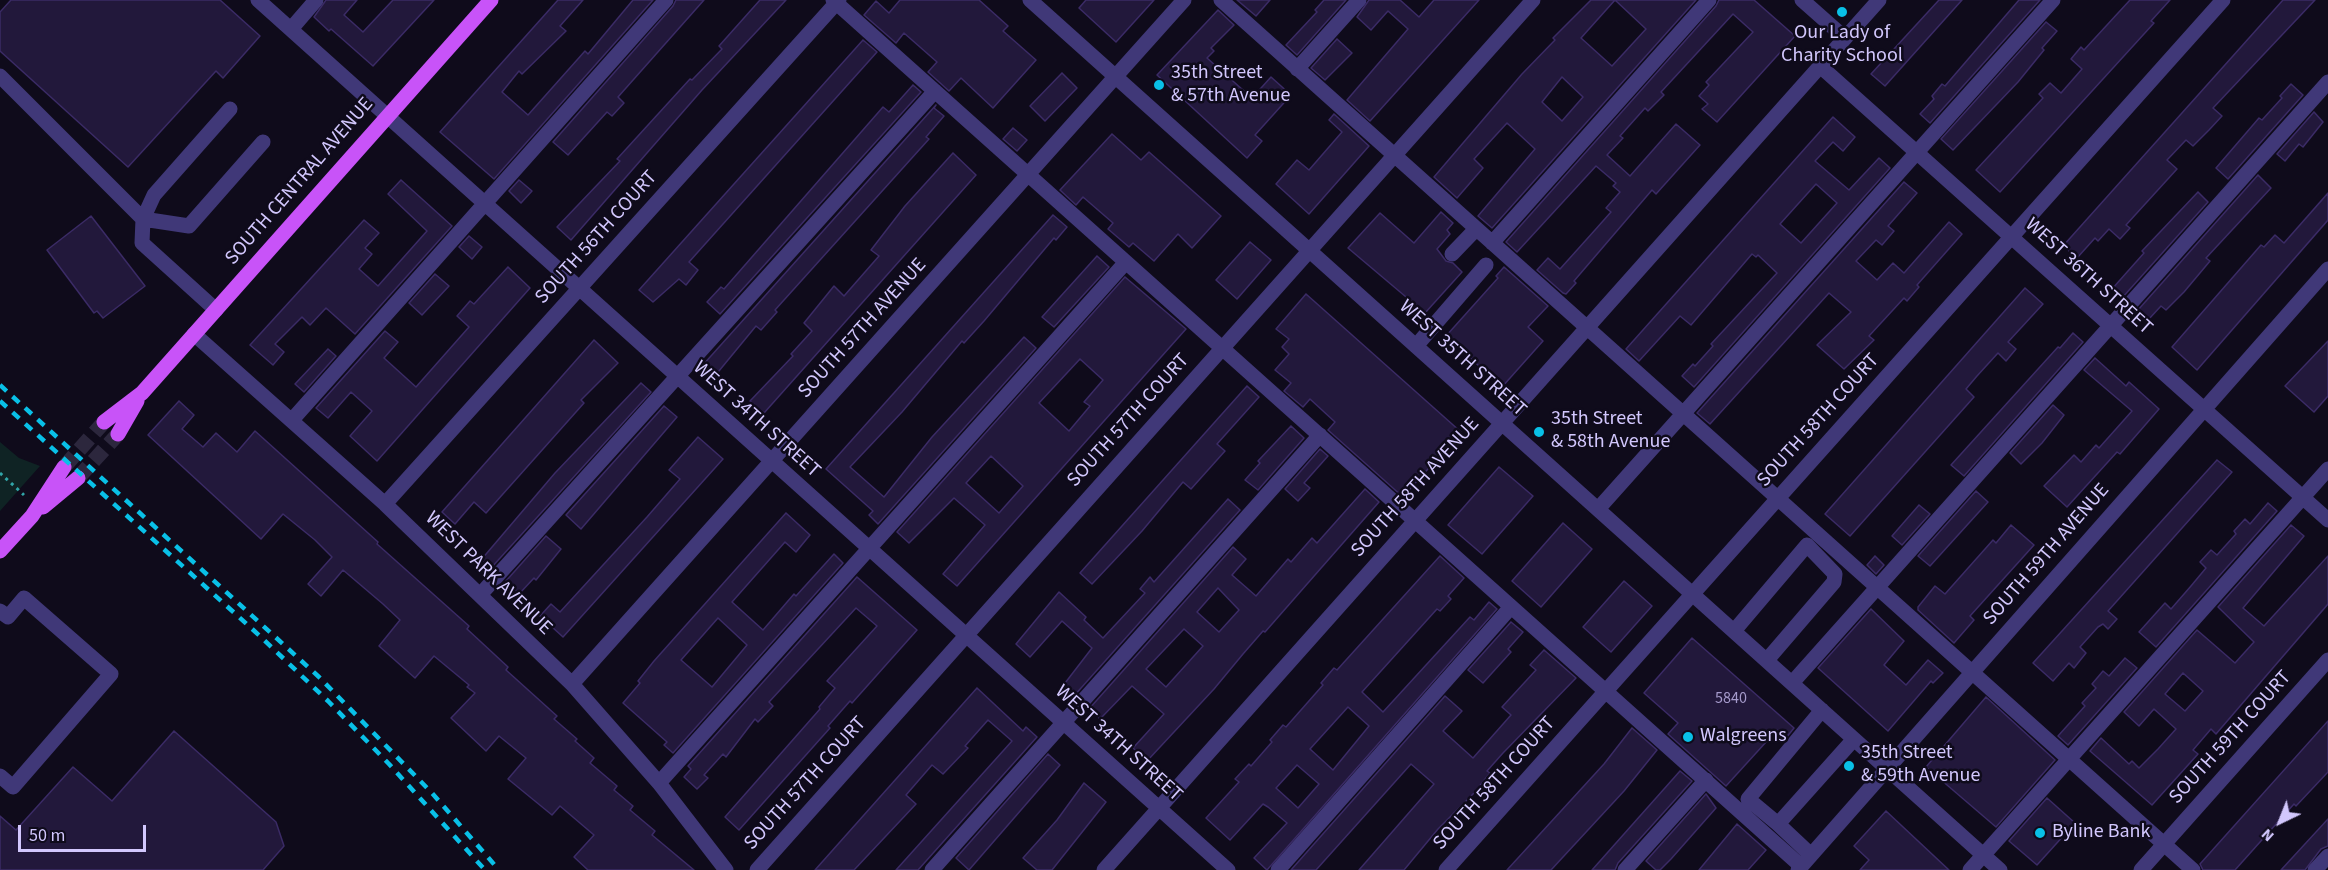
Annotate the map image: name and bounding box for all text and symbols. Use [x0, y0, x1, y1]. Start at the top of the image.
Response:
marker: Our Lady of Charity School [1835, 5, 1849, 19]
place label: Our Lady of Charity School [1781, 22, 1903, 69]
place label: 35th Street & 57th Avenue [1171, 62, 1290, 109]
marker: 35th Street & 57th Avenue [1152, 78, 1166, 92]
street label: SOUTH CENTRAL AVENUE [221, 93, 379, 271]
street label: SOUTH 56TH COURT [531, 166, 663, 310]
street label: WEST 36TH STREET [2019, 214, 2157, 340]
street label: SOUTH 57TH AVENUE [794, 254, 932, 404]
street label: WEST 35TH STREET [1393, 296, 1531, 422]
street label: SOUTH 57TH COURT [1063, 349, 1195, 493]
street label: SOUTH 58TH COURT [1753, 349, 1885, 493]
street label: WEST 34TH STREET [687, 357, 825, 483]
place label: 35th Street & 58th Avenue [1551, 408, 1670, 455]
street label: SOUTH 58TH AVENUE [1347, 413, 1485, 563]
marker: 35th Street & 58th Avenue [1532, 425, 1546, 439]
street label: SOUTH 59TH AVENUE [1979, 479, 2115, 631]
street label: WEST PARK AVENUE [419, 507, 557, 641]
street label: SOUTH 59TH COURT [2165, 666, 2297, 810]
street label: WEST 34TH STREET [1049, 681, 1187, 807]
house number: 5840 [1715, 689, 1747, 709]
street label: SOUTH 57TH COURT [740, 712, 872, 856]
street label: SOUTH 58TH COURT [1429, 712, 1561, 856]
place label: Walgreens [1700, 725, 1787, 749]
marker: Walgreens [1681, 730, 1695, 744]
place label: 35th Street & 59th Avenue [1861, 742, 1980, 789]
marker: 35th Street & 59th Avenue [1842, 759, 1856, 773]
north arrow [2250, 792, 2310, 852]
scale bar [21, 813, 148, 851]
place label: Byline Bank [2052, 821, 2150, 845]
text: 50 m [29, 823, 65, 848]
text: N [2256, 823, 2279, 847]
marker: Byline Bank [2033, 826, 2047, 840]

